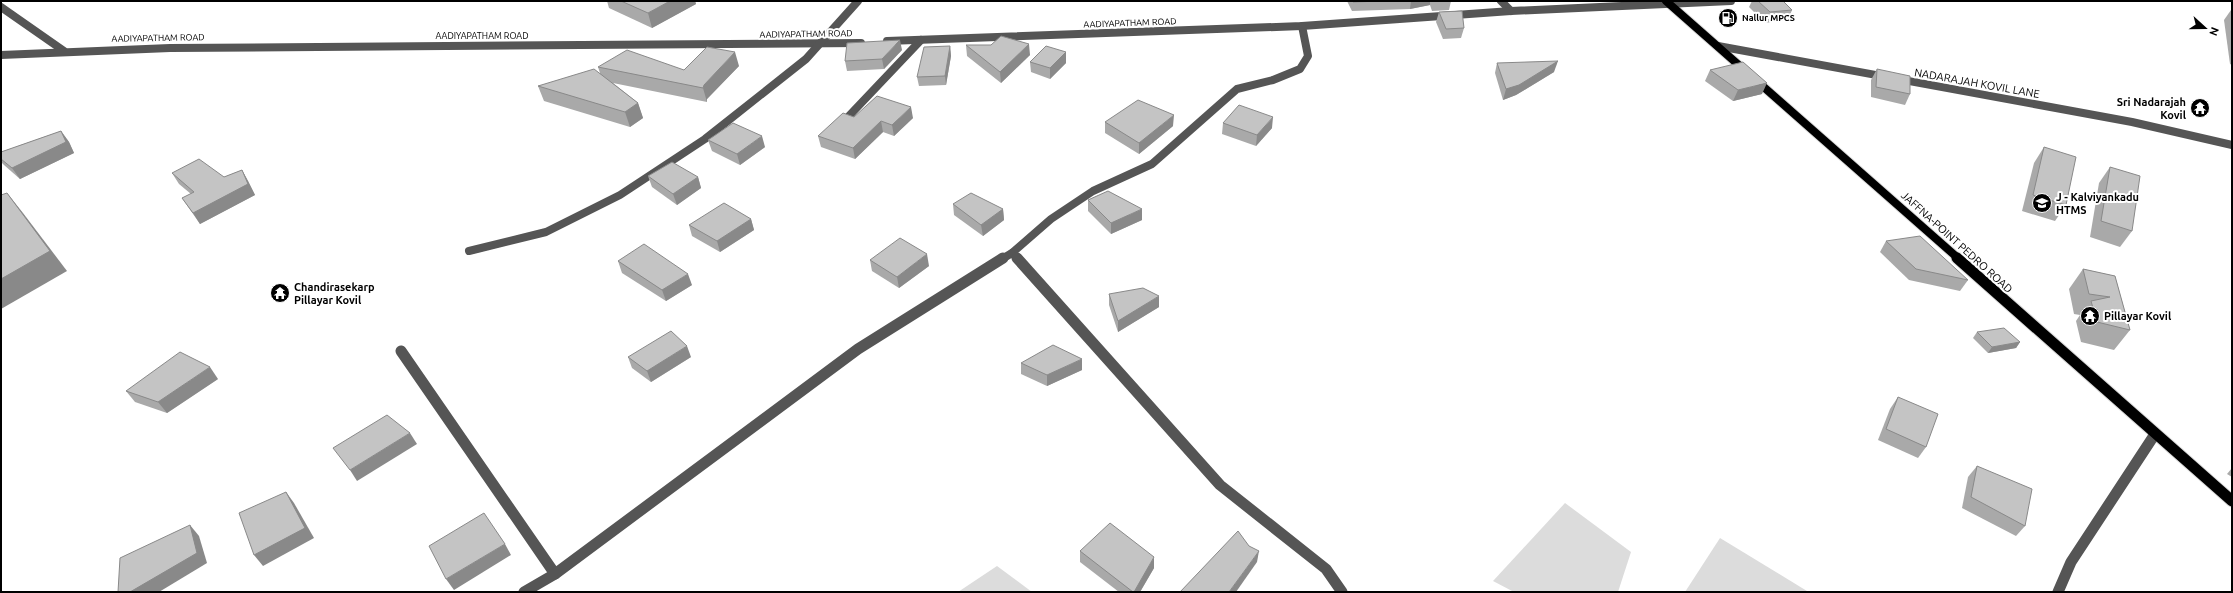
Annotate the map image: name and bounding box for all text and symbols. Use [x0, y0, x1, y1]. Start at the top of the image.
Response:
fuel station icon: Nallur MPCS [1717, 7, 1739, 29]
north arrow [2185, 8, 2225, 48]
place label: Nallur MPCS [1742, 13, 1795, 23]
street label: AADIYAPATHAM ROAD [1083, 16, 1177, 30]
text: N [2207, 26, 2221, 38]
street label: AADIYAPATHAM ROAD [759, 28, 853, 40]
street label: AADIYAPATHAM ROAD [435, 31, 529, 41]
street label: AADIYAPATHAM ROAD [111, 32, 205, 44]
street label: NADARAJAH KOVIL LANE [1913, 66, 2041, 100]
place label: Sri Nadarajah Kovil [2117, 96, 2187, 121]
temple icon: Sri Nadarajah Kovil [2189, 97, 2211, 119]
street label: JAFFNA-POINT PEDRO ROAD [1899, 189, 2015, 295]
place label: J - Kalviyankadu HTMS [2056, 191, 2139, 216]
school or university icon: J - Kalviyankadu HTMS [2031, 192, 2053, 214]
place label: Chandirasekarp Pillayar Kovil [294, 281, 375, 306]
temple icon: Chandirasekarp Pillayar Kovil [269, 282, 291, 304]
temple icon: Pillayar Kovil [2079, 305, 2101, 327]
place label: Pillayar Kovil [2104, 310, 2172, 322]

